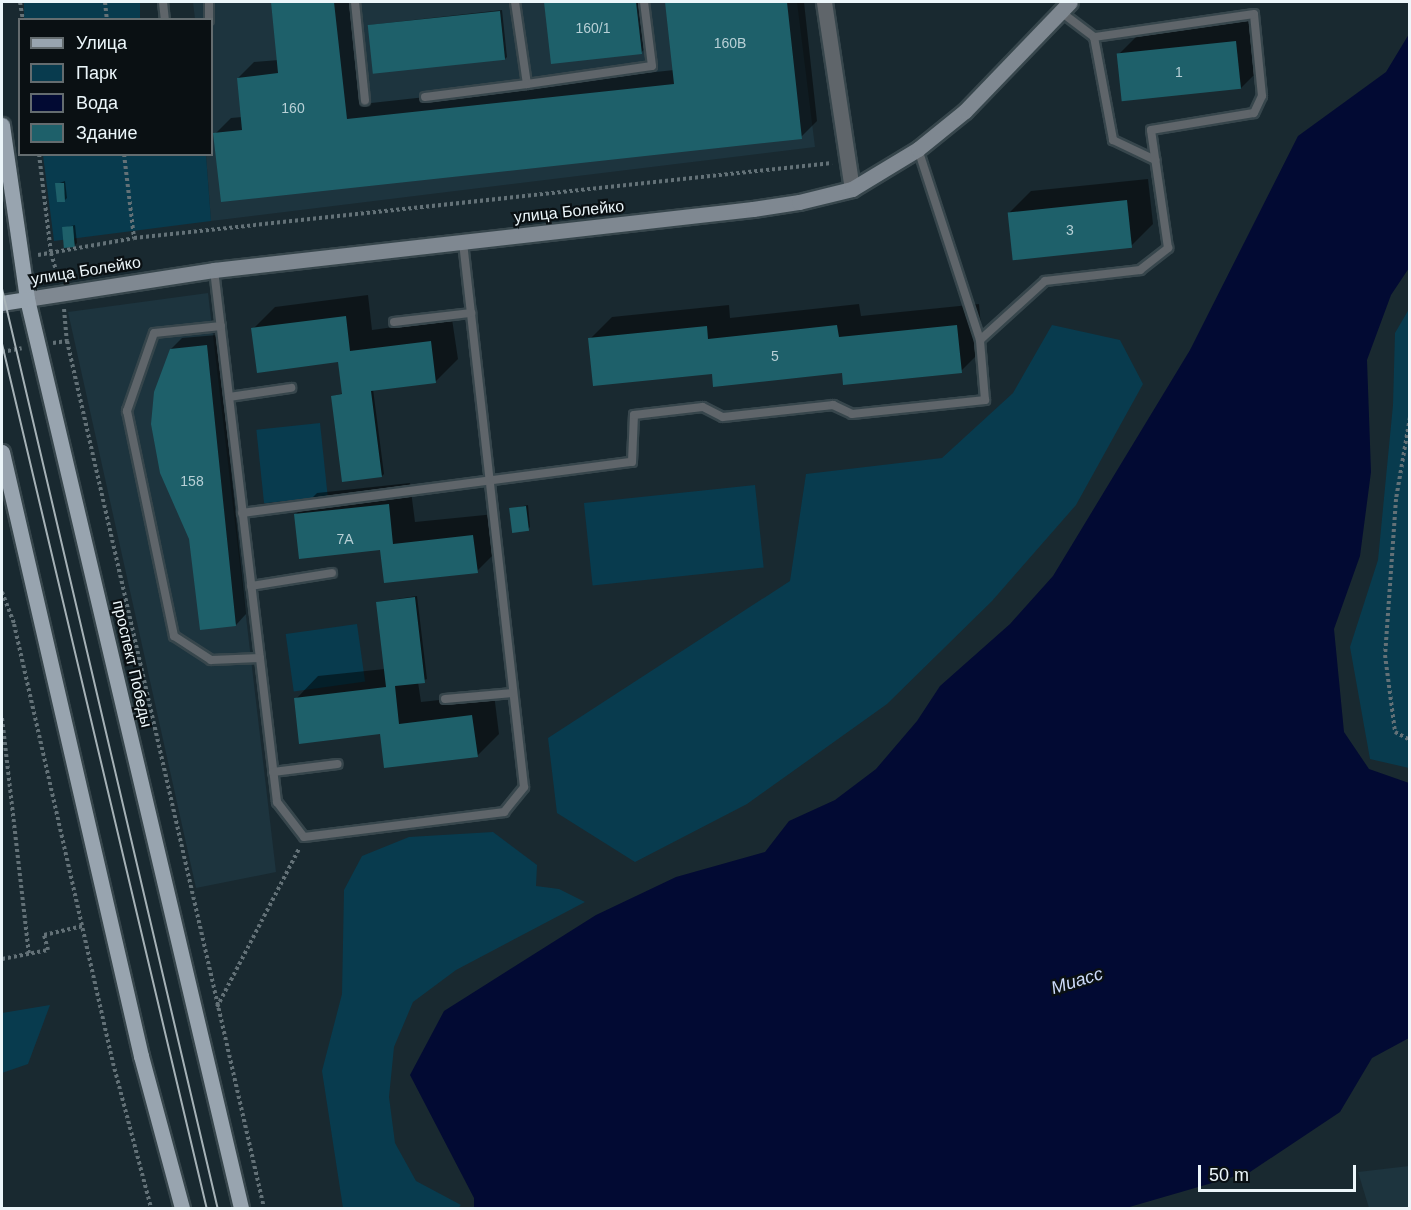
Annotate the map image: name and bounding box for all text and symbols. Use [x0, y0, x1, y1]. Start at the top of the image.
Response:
legend [18, 18, 213, 156]
house number: 160/1 [575, 20, 611, 36]
text: Улица [76, 33, 127, 53]
house number: 160В [714, 35, 746, 51]
text: Парк [76, 63, 117, 83]
house number: 1 [1175, 64, 1183, 80]
text: Вода [76, 93, 118, 113]
house number: 160 [281, 100, 305, 116]
text: Здание [76, 123, 137, 143]
street label: улица Болейко [513, 197, 625, 227]
house number: 3 [1066, 222, 1074, 238]
street label: улица Болейко [30, 253, 142, 289]
house number: 5 [771, 348, 779, 364]
house number: 158 [180, 473, 204, 489]
house number: 7А [336, 531, 354, 547]
street label: проспект Победы [108, 599, 156, 729]
water label: Миасс [1048, 963, 1106, 999]
scale bar [1201, 1153, 1358, 1191]
text: 50 m [1209, 1165, 1249, 1185]

